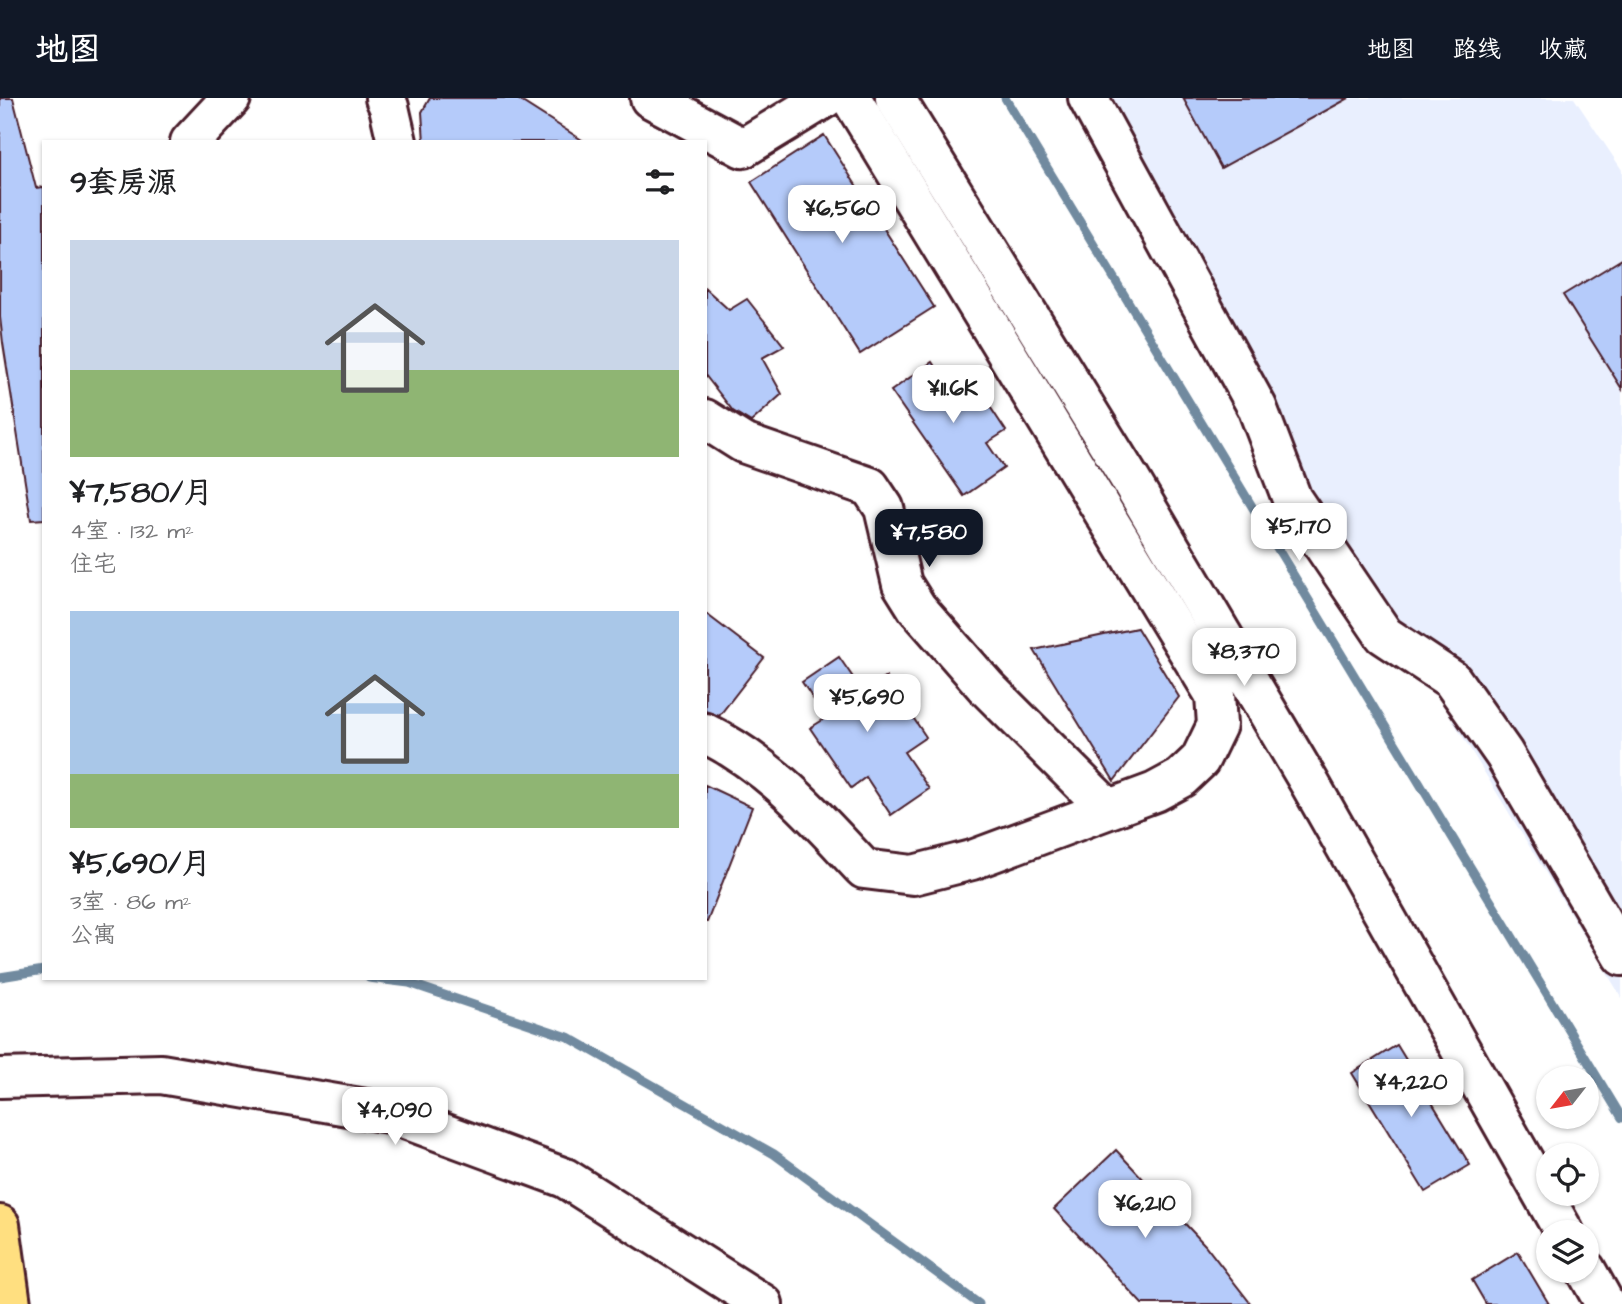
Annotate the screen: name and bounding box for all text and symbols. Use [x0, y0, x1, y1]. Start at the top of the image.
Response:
text: 地图 [35, 27, 101, 73]
text: 地图 [1367, 33, 1415, 67]
text: 路线 [1453, 33, 1501, 67]
text: 收藏 [1539, 33, 1587, 67]
text: 9套房源 [70, 162, 177, 204]
icon: filters [641, 163, 679, 201]
pin: ¥6,560 [785, 186, 899, 245]
text: ¥6,560 [804, 192, 880, 224]
icon: home [312, 285, 438, 411]
pin: ¥11.6K [896, 366, 1010, 425]
text: ¥11.6K [928, 372, 978, 404]
text: ¥7,580/月 [70, 472, 213, 514]
pin: ¥5,170 [1242, 504, 1356, 563]
pin: ¥7,580 [872, 510, 986, 569]
text: ¥5,170 [1267, 510, 1331, 542]
text: 4室 · 132 m² [70, 515, 194, 547]
text: ¥7,580 [891, 516, 967, 548]
text: 住宅 [70, 548, 116, 580]
pin: ¥8,370 [1187, 628, 1301, 688]
text: ¥8,370 [1208, 635, 1280, 667]
icon: home [312, 656, 438, 782]
pin: ¥5,690 [810, 674, 924, 734]
text: ¥5,690 [830, 681, 904, 713]
text: ¥5,690/月 [70, 843, 211, 885]
text: 3室 · 86 m² [70, 886, 191, 918]
text: 公寓 [70, 919, 116, 951]
pin: ¥4,220 [1354, 1060, 1468, 1119]
text: ¥4,220 [1375, 1066, 1447, 1098]
north arrow [1536, 1066, 1600, 1129]
map controls [1536, 1066, 1599, 1283]
pin: ¥4,090 [338, 1088, 452, 1147]
text: ¥4,090 [358, 1094, 432, 1126]
button: locate [1536, 1143, 1599, 1206]
pin: ¥6,210 [1088, 1180, 1202, 1240]
text: ¥6,210 [1114, 1187, 1176, 1219]
button: layers [1536, 1220, 1599, 1283]

